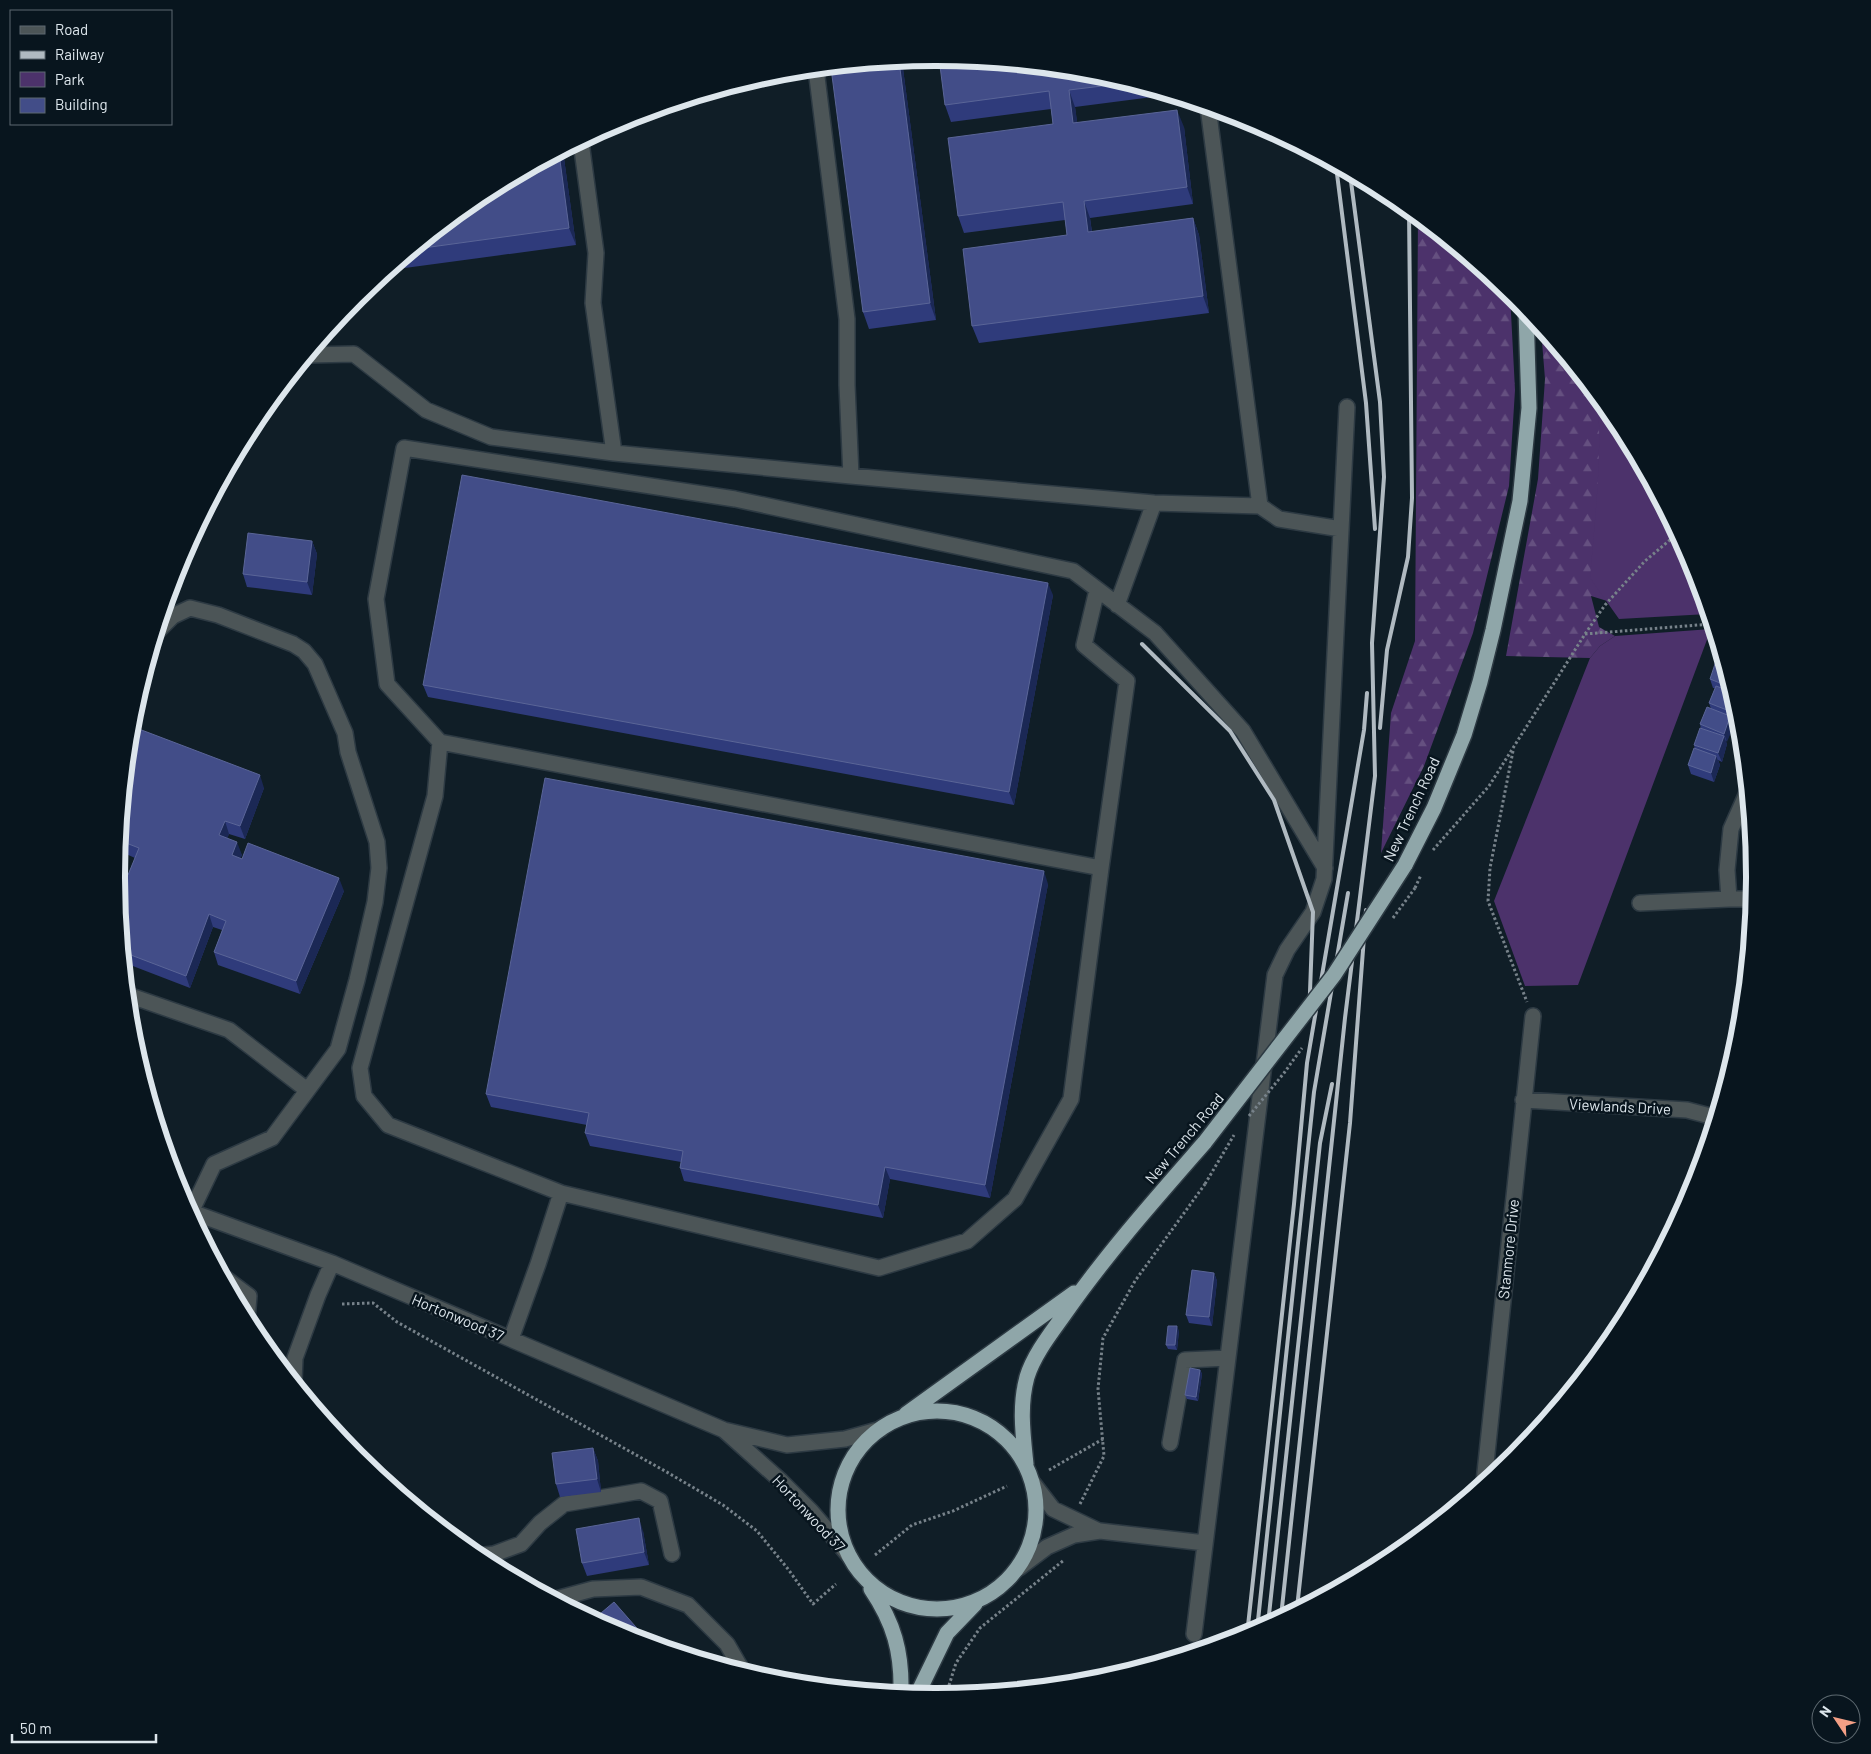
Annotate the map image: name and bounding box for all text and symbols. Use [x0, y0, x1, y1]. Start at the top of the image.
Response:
legend [10, 10, 172, 125]
text: Road [55, 20, 88, 38]
text: Railway [55, 45, 104, 63]
text: Park [55, 70, 85, 88]
text: Building [55, 95, 108, 113]
street label: New Trench Road [1379, 754, 1443, 864]
street label: New Trench Road [1141, 1089, 1227, 1187]
street label: Viewlands Drive [1568, 1094, 1672, 1118]
street label: Stanmore Drive [1494, 1198, 1522, 1300]
street label: Hortonwood 37 [409, 1290, 507, 1344]
street label: Hortonwood 37 [769, 1471, 849, 1555]
north arrow [1811, 1694, 1861, 1744]
text: N [1815, 1703, 1835, 1720]
scale bar [12, 1712, 156, 1744]
text: 50 m [20, 1719, 52, 1737]

